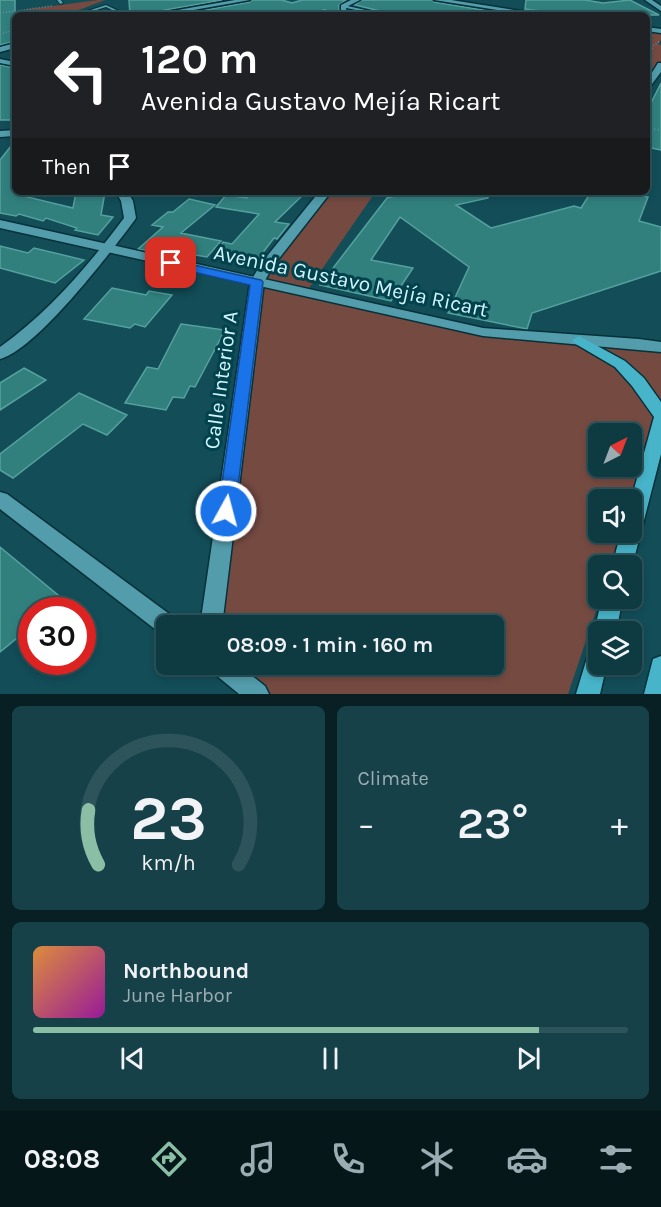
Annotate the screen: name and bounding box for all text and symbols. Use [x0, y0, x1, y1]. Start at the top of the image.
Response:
text: 120 m [141, 34, 258, 84]
icon: left [42, 36, 120, 114]
text: Avenida Gustavo Mejía Ricart [141, 85, 500, 117]
icon: arrive [103, 150, 136, 183]
text: Then [42, 154, 91, 180]
pin [145, 237, 196, 288]
street label: Avenida Gustavo Mejía Ricart [212, 240, 490, 322]
icon: arrive [154, 246, 187, 279]
street label: Calle Interior A [199, 309, 243, 451]
north arrow [588, 423, 642, 477]
map controls [588, 423, 642, 675]
position arrow [194, 479, 258, 543]
button: sound [588, 489, 642, 543]
button: search [588, 555, 642, 609]
speed limit sign: 30 [18, 597, 96, 675]
button: layers [588, 621, 642, 675]
text: 08:09 · 1 min · 160 m [227, 632, 433, 658]
text: Climate [358, 767, 429, 790]
text: 23 [130, 782, 207, 855]
text: 23° [457, 797, 528, 849]
text: − [358, 805, 375, 843]
text: + [611, 805, 628, 843]
text: km/h [141, 850, 195, 875]
text: Northbound [123, 958, 249, 984]
text: June Harbor [123, 984, 232, 1007]
icon: previous [116, 1042, 149, 1075]
icon: pause [314, 1042, 347, 1075]
icon: next [512, 1042, 545, 1075]
icon: directions [148, 1138, 190, 1180]
icon: music [237, 1138, 279, 1180]
icon: phone [327, 1138, 369, 1180]
icon: climate [416, 1138, 458, 1180]
icon: car [506, 1138, 548, 1180]
icon: filters [595, 1138, 637, 1180]
text: 08:08 [24, 1143, 100, 1175]

